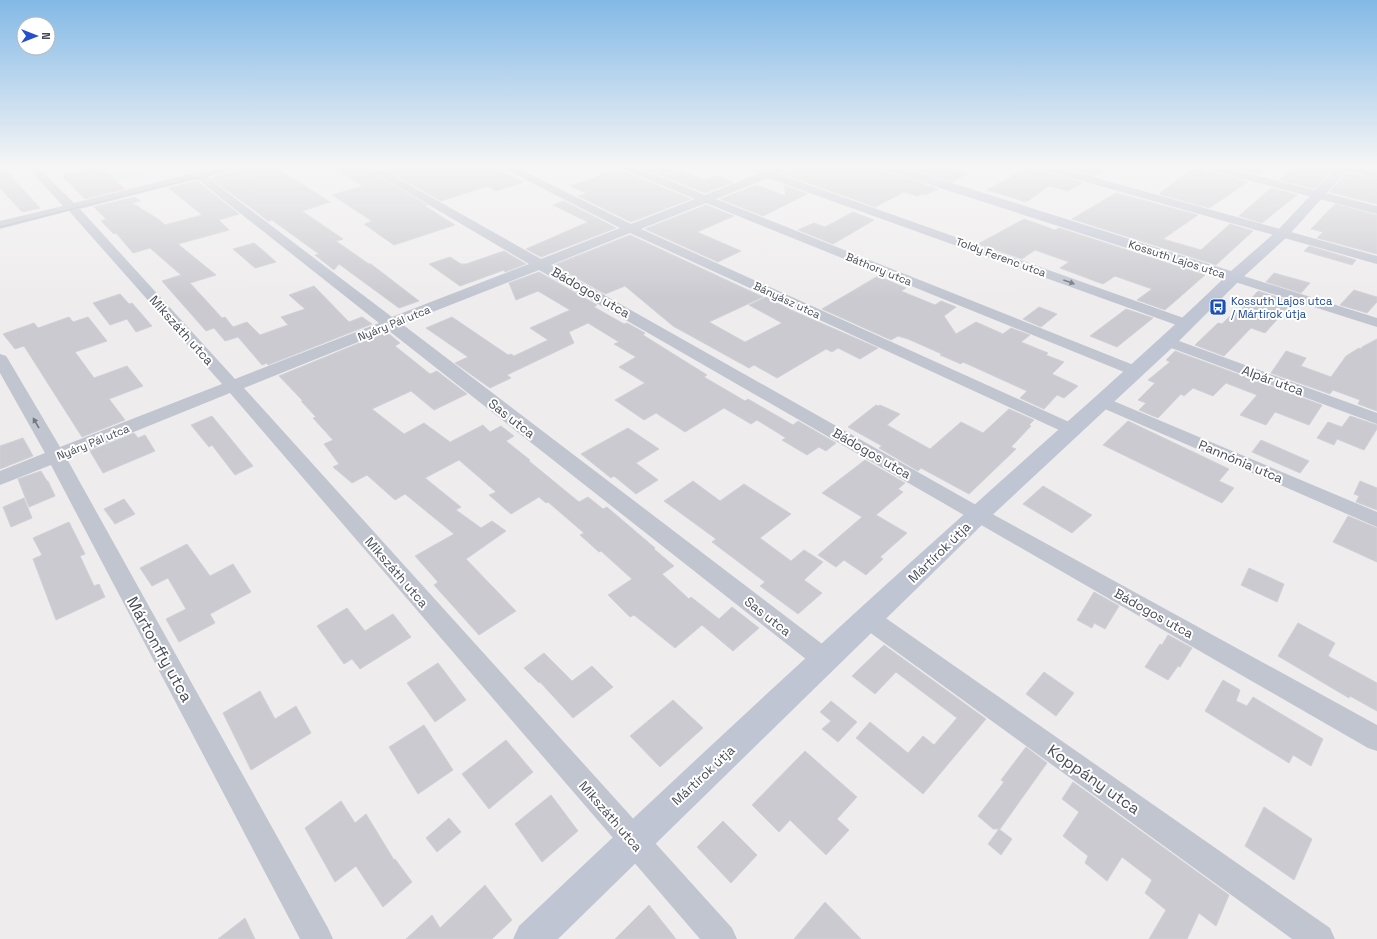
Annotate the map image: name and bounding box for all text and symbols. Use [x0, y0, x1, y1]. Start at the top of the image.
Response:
north arrow [16, 16, 56, 56]
text: N [39, 32, 53, 40]
street label: Toldy Ferenc utca [954, 234, 1049, 280]
street label: Kossuth Lajos utca [1127, 237, 1228, 282]
street label: Báthory utca [844, 249, 915, 289]
street label: Bádogos utca [548, 263, 633, 322]
street label: Bányász utca [751, 278, 823, 322]
one-way arrow [1063, 279, 1075, 285]
street label: Mikszáth utca [146, 292, 218, 369]
place label: Kossuth Lajos utca / Mártírok útja [1231, 294, 1333, 321]
bus stop icon: Kossuth Lajos utca / Mártírok útja [1208, 297, 1228, 317]
street label: Nyáry Pál utca [356, 302, 433, 344]
street label: Alpár utca [1240, 361, 1306, 400]
street label: Sas utca [485, 395, 539, 442]
one-way arrow [33, 417, 40, 428]
street label: Nyáry Pál utca [55, 421, 132, 463]
street label: Bádogos utca [829, 424, 914, 483]
street label: Pannónia utca [1196, 436, 1286, 487]
street label: Mártírok útja [905, 518, 975, 586]
street label: Mikszáth utca [361, 533, 432, 612]
street label: Bádogos utca [1111, 585, 1197, 642]
street label: Mártonffy utca [122, 593, 197, 706]
street label: Sas utca [741, 593, 795, 640]
street label: Koppány utca [1043, 740, 1144, 819]
street label: Mártírok útja [668, 741, 739, 809]
street label: Mikszáth utca [575, 777, 646, 856]

